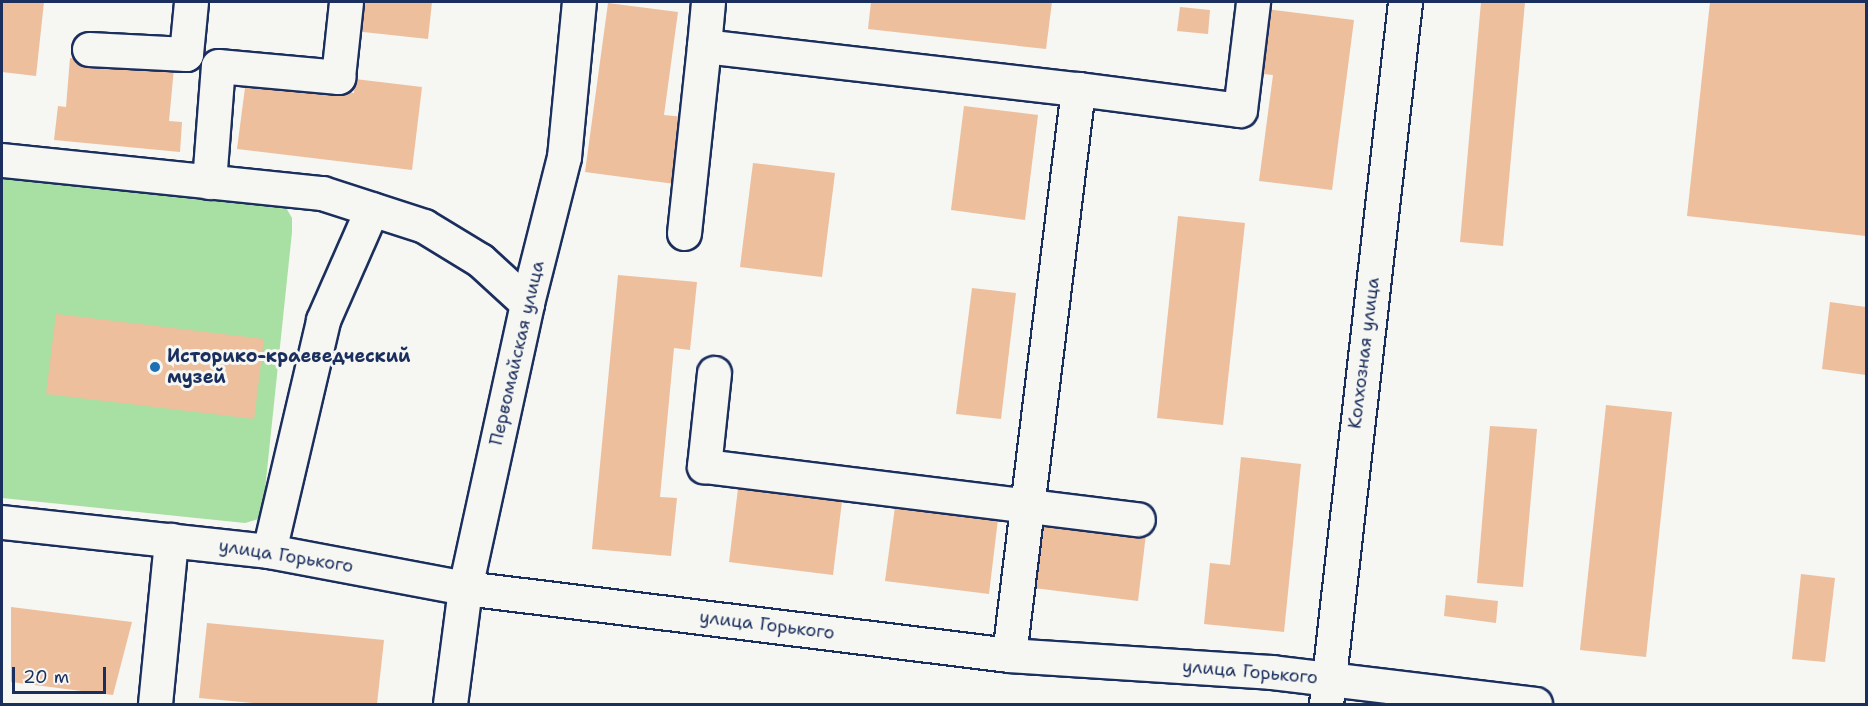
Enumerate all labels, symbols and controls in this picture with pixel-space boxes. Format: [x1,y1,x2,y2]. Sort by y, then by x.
street label: Первомайская улица [485,259,549,447]
street label: Колхозная улица [1344,276,1384,430]
place label: Историко-краеведческий музей [167,346,411,388]
marker: Историко-краеведческий музей [148,360,162,374]
street label: улица Горького [217,535,355,577]
street label: улица Горького [698,606,836,644]
scale bar [15,655,110,693]
street label: улица Горького [1181,655,1319,689]
text: 20 m [23,665,69,689]

